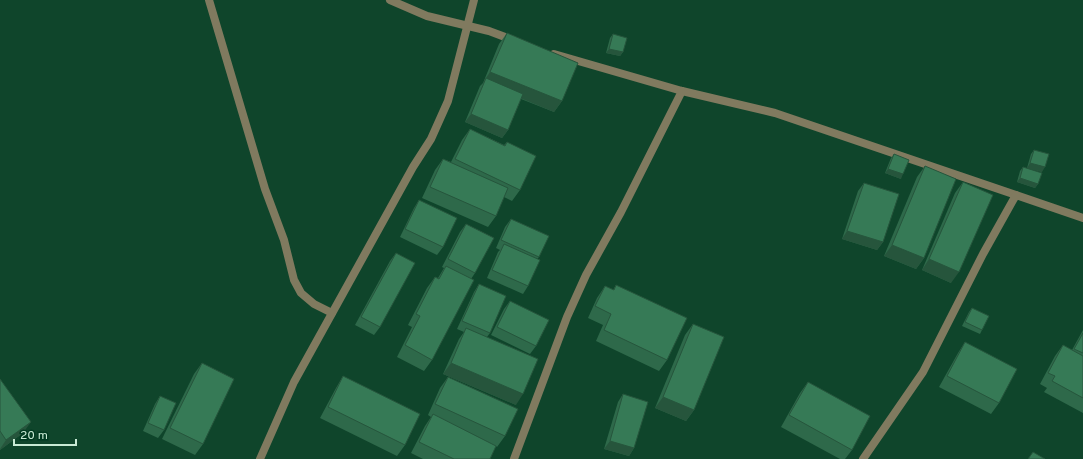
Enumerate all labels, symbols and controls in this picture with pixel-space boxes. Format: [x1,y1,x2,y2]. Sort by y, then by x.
scale bar [14,421,76,447]
text: 20 m [20,428,48,444]

